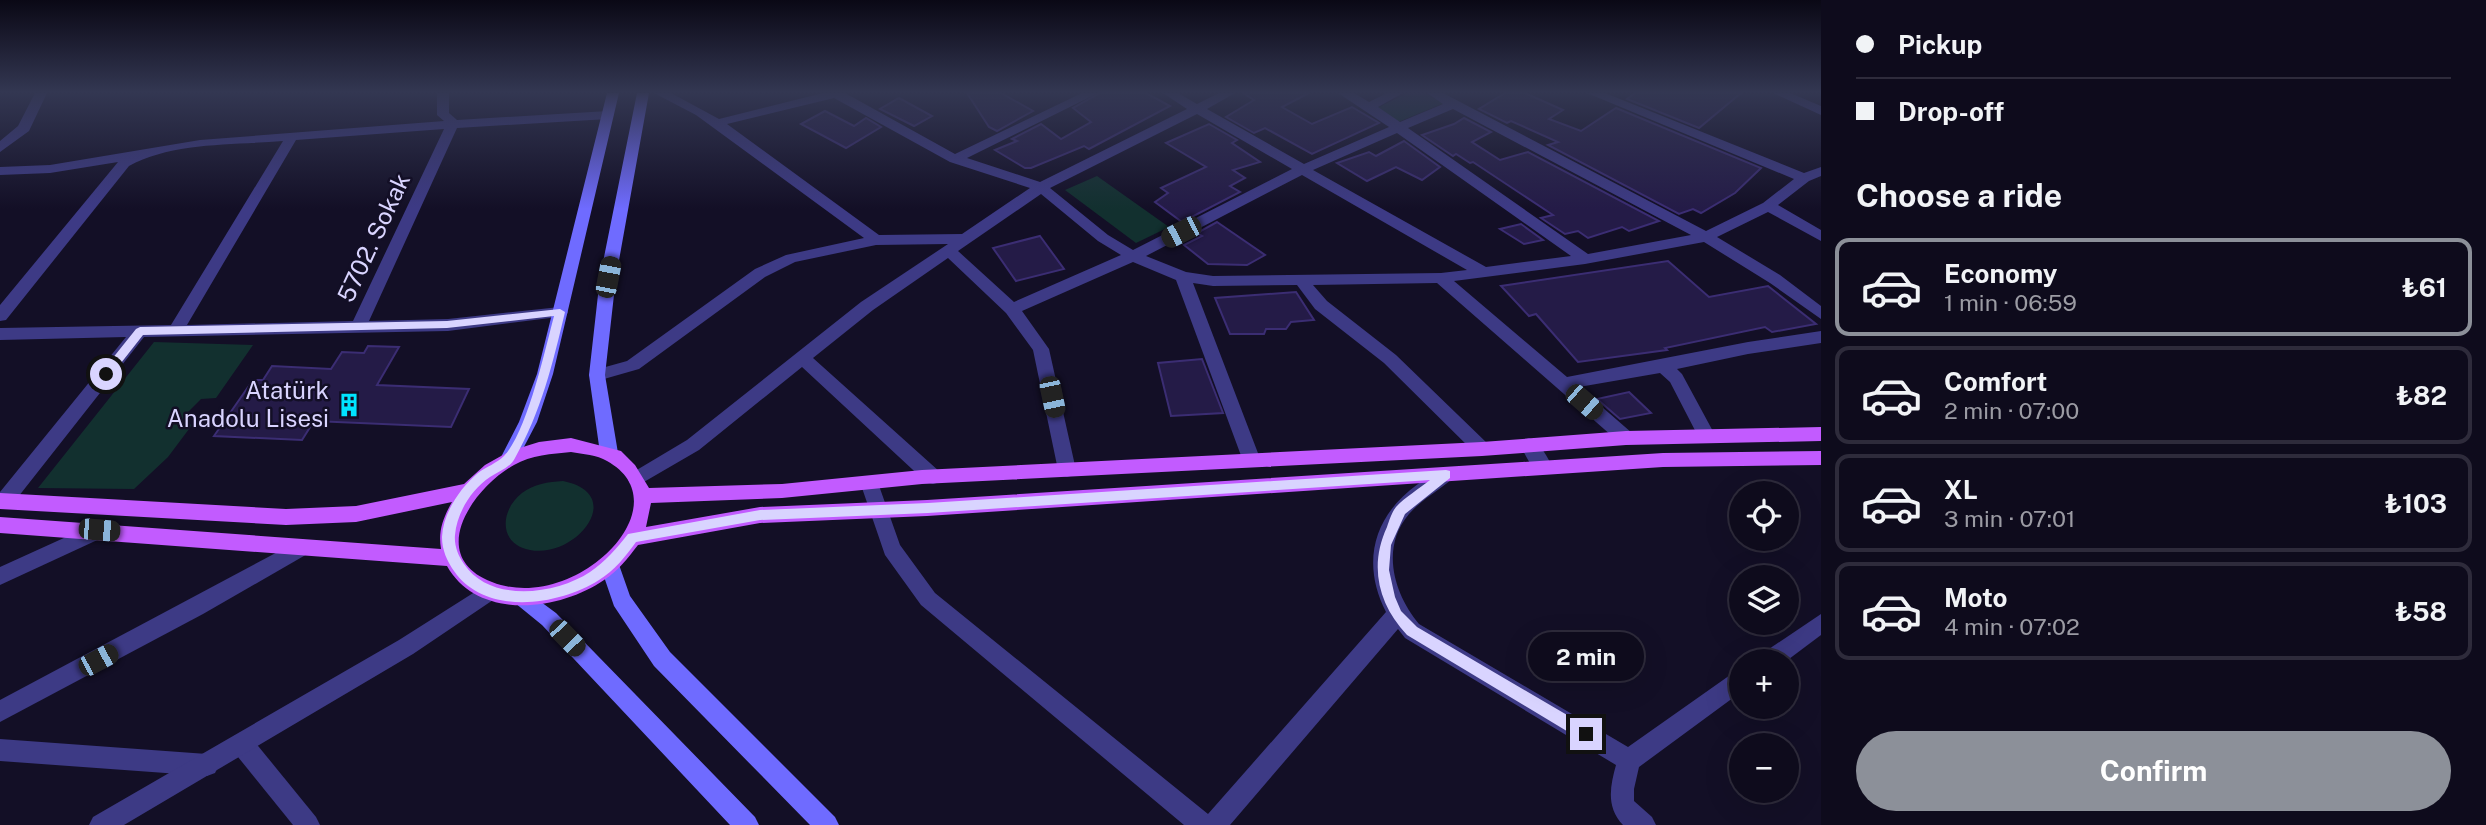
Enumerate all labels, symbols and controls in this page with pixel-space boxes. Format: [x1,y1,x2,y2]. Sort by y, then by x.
text: Pickup [1898,29,1982,60]
text: Drop-off [1898,96,2004,127]
street label: 5702. Sokak [331,169,415,306]
text: Choose a ride [1856,177,2062,214]
car [1158,213,1205,251]
car [594,254,623,300]
icon: car [1860,256,1923,319]
text: Economy [1944,258,2057,289]
text: ₺61 [2402,272,2447,303]
text: 1 min · 06:59 [1944,289,2077,316]
route start [90,358,122,390]
icon: car [1860,364,1923,427]
text: Comfort [1944,366,2047,397]
car [1038,374,1067,420]
place label: Atatürk Anadolu Lisesi [167,376,329,432]
car [1562,380,1607,424]
text: ₺82 [2396,380,2447,411]
building icon: Atatürk Anadolu Lisesi [335,391,363,419]
text: 2 min · 07:00 [1944,397,2079,424]
icon: car [1860,472,1923,535]
text: XL [1944,474,1978,505]
map controls [1729,481,1799,803]
button: locate [1729,481,1799,551]
text: ₺103 [2385,488,2447,519]
text: 3 min · 07:01 [1944,505,2075,532]
car [78,518,121,542]
button: layers [1729,565,1799,635]
icon: car [1860,580,1923,643]
text: Moto [1944,582,2007,613]
text: ₺58 [2395,596,2447,627]
text: 4 min · 07:02 [1944,613,2080,640]
car [545,616,590,660]
callout: 2 min [1528,632,1644,682]
car [75,641,122,679]
text: 2 min [1556,643,1616,670]
button: + [1729,649,1799,719]
route end [1570,718,1602,750]
button: Confirm [1856,731,2451,811]
button: − [1729,733,1799,803]

